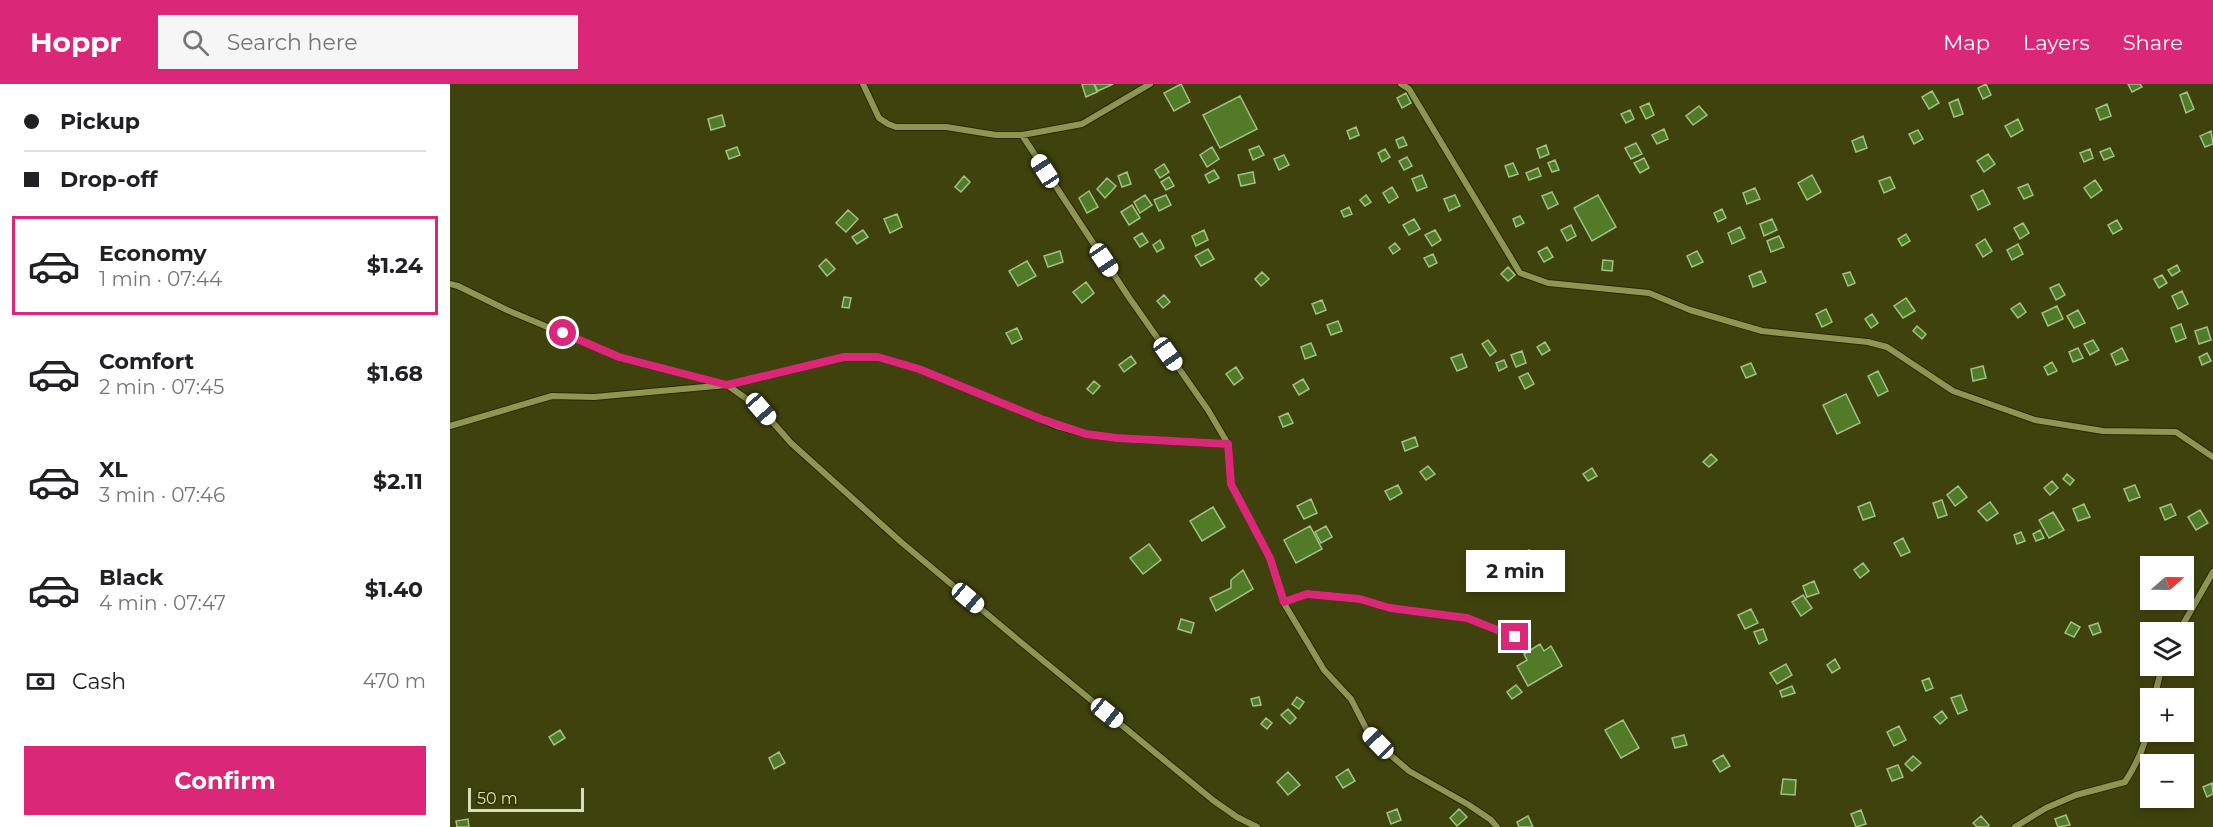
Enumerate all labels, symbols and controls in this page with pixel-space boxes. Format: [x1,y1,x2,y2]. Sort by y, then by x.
search box [158,15,578,69]
text: Hoppr [30,25,122,59]
icon: search [179,26,212,59]
text: Search here [227,29,358,56]
text: Map [1943,30,1990,55]
text: Layers [2023,30,2090,55]
text: Share [2123,30,2183,55]
text: Pickup [60,108,140,135]
car [1028,151,1062,191]
text: Drop-off [60,166,158,193]
icon: car [27,239,81,293]
text: Economy [99,240,207,267]
car [1086,240,1122,280]
text: $1.24 [367,252,423,279]
text: 1 min · 07:44 [99,267,222,291]
route start [549,319,576,346]
car [1150,334,1186,374]
icon: car [27,347,81,401]
text: Comfort [99,348,194,375]
text: $1.68 [367,360,423,387]
text: 2 min · 07:45 [99,375,224,399]
car [742,390,780,428]
icon: car [27,455,81,509]
text: XL [99,456,128,483]
text: $2.11 [373,468,423,495]
text: 3 min · 07:46 [99,483,225,507]
callout: 2 min [1466,550,1564,592]
north arrow [2140,556,2194,610]
map controls [2140,556,2194,808]
text: 2 min [1486,559,1545,583]
icon: car [27,563,81,617]
text: Black [99,564,163,591]
text: $1.40 [365,576,423,603]
car [948,580,988,616]
text: 4 min · 07:47 [99,591,226,615]
button: layers [2140,622,2194,676]
route end [1501,623,1528,650]
icon: cash [24,665,57,698]
text: Cash [72,668,126,695]
text: 470 m [363,669,426,693]
button: + [2140,688,2194,742]
car [1087,695,1127,731]
car [1359,724,1397,762]
button: Confirm [24,746,426,815]
button: − [2140,754,2194,808]
scale bar [468,785,584,812]
text: 50 m [477,789,518,808]

